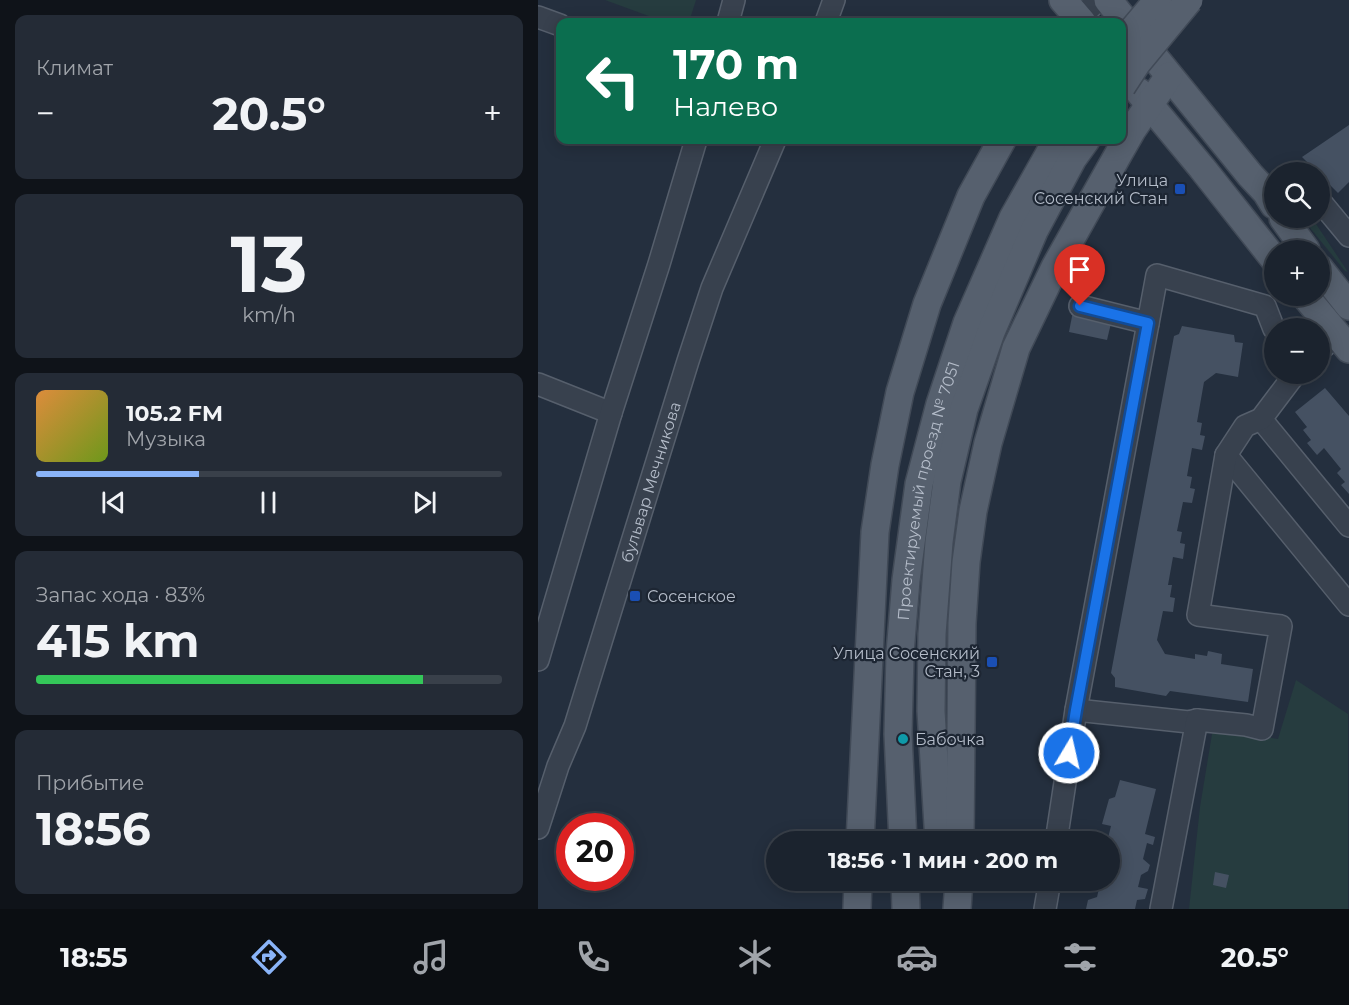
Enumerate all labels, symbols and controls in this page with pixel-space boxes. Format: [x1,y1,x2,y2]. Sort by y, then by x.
text: 170 m [673,38,799,90]
icon: left [574,42,652,120]
text: Климат [36,56,113,80]
text: 20.5° [212,86,326,141]
text: Налево [673,90,778,123]
text: − [36,93,55,133]
text: + [483,93,502,133]
map controls [1264,162,1330,384]
button: search [1264,162,1330,228]
place label: Улица Сосенский Стан [1034,171,1168,208]
marker: Улица Сосенский Стан [1173,182,1187,196]
text: 13 [231,216,307,312]
button: + [1264,240,1330,306]
pin [1054,244,1105,306]
icon: arrive [1063,253,1096,286]
text: km/h [242,303,296,327]
button: − [1264,318,1330,384]
street label: Проектируемый проезд № 7051 [893,359,963,621]
street label: бульвар Мечникова [617,399,684,565]
text: 105.2 FM [126,400,223,427]
text: Музыка [126,427,206,451]
icon: previous [97,486,130,519]
icon: pause [252,486,285,519]
icon: next [408,486,441,519]
text: Запас хода · 83% [36,583,205,607]
place label: Сосенское [647,587,736,606]
marker: Сосенское [628,589,642,603]
text: 415 km [36,613,200,668]
place label: Улица Сосенский Стан, 3 [833,644,980,681]
marker: Улица Сосенский Стан, 3 [985,655,999,669]
position arrow [1037,721,1101,785]
place label: Бабочка [915,730,985,749]
marker: Бабочка [896,732,910,746]
text: Прибытие [36,771,144,795]
text: 18:56 [36,801,151,856]
speed limit sign: 20 [556,813,634,891]
text: 18:56 · 1 мин · 200 m [828,847,1058,874]
icon: directions [248,936,290,978]
icon: music [410,936,452,978]
icon: phone [572,936,614,978]
icon: climate [734,936,776,978]
icon: car [896,936,938,978]
icon: filters [1059,936,1101,978]
text: 18:55 [60,941,128,974]
text: 20.5° [1221,941,1289,974]

